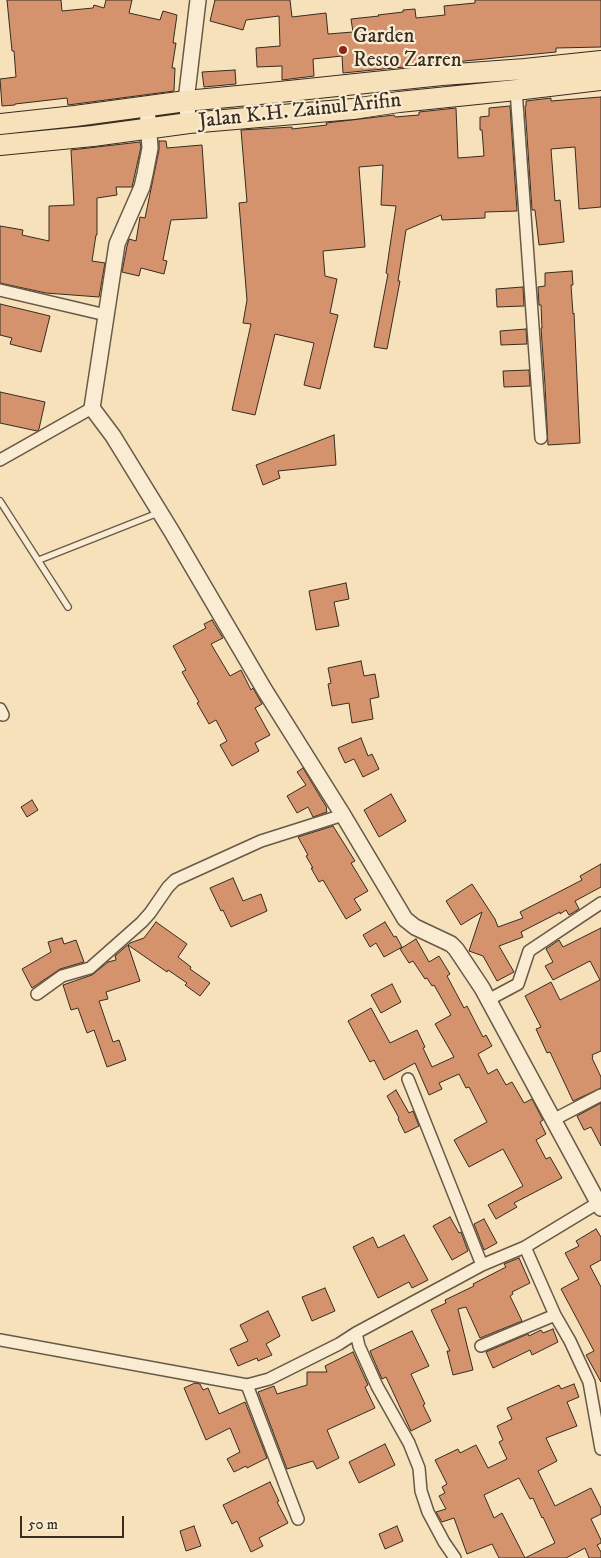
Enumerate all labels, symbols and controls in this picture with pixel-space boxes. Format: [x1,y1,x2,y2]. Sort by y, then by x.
place label: Garden Resto Zarren [353,25,462,75]
marker: Garden Resto Zarren [337,44,349,56]
street label: Jalan K.H. Zainul Arifin [197,89,403,135]
scale bar [22,1506,126,1538]
text: 50 m [28,1515,58,1534]

